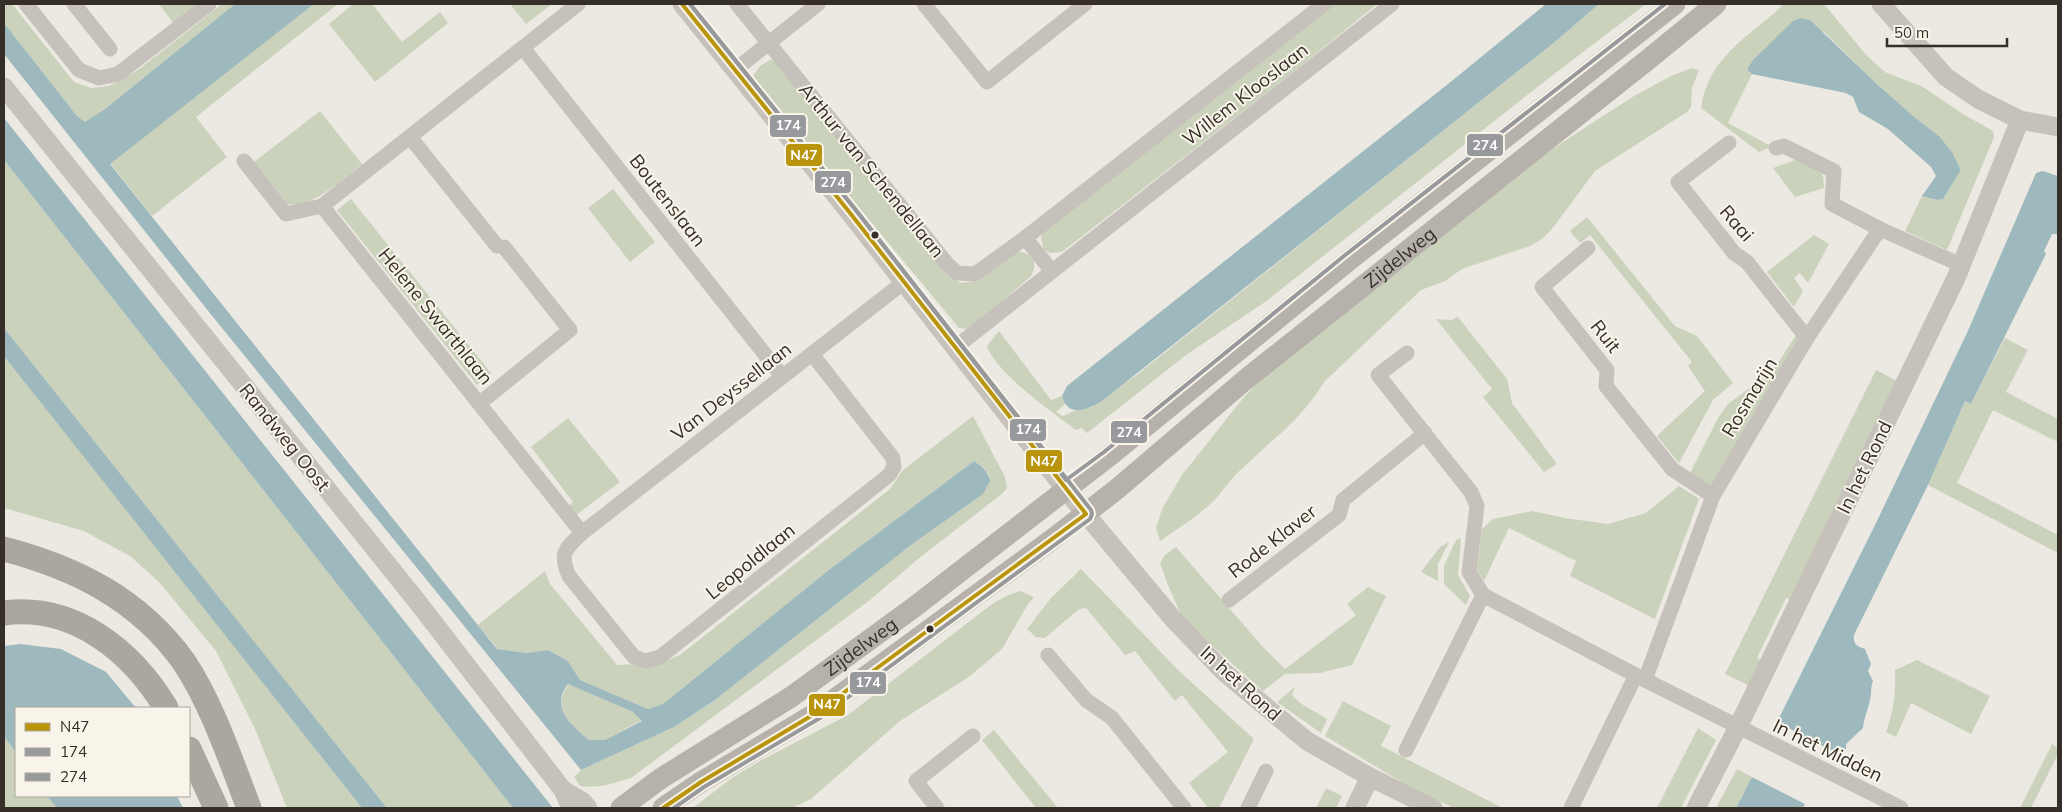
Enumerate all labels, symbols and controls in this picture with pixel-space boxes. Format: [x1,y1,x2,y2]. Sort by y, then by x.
scale bar [1887,15,2007,47]
text: 50 m [1894,23,1929,42]
street label: Willem Klooslaan [1177,37,1313,151]
street label: Arthur van Schendellaan [794,78,950,262]
line badge: 174 [769,114,807,138]
text: 174 [775,116,801,134]
line badge: 274 [1466,133,1504,157]
text: 274 [1472,136,1498,154]
line badge: N47 [785,143,823,167]
text: N47 [790,146,818,164]
street label: Boutenslaan [624,149,712,251]
line badge: 274 [814,170,852,194]
text: 274 [820,173,846,191]
street label: Raai [1715,200,1759,246]
street label: Zijdelweg [1359,221,1440,293]
unlabelled marker [870,230,880,240]
street label: Helene Swarthlaan [373,243,499,389]
street label: Ruit [1586,315,1627,358]
street label: Van Deyssellaan [666,337,796,445]
street label: Rosmarijn [1716,353,1782,441]
street label: Randweg Oost [234,378,336,496]
street label: In het Rond [1831,417,1897,517]
line badge: 174 [1009,418,1047,442]
text: 174 [1015,420,1041,438]
line badge: 274 [1110,420,1148,444]
text: 274 [1116,423,1142,441]
line badge: N47 [1025,449,1063,473]
text: N47 [1030,452,1058,470]
street label: Rode Klaver [1223,499,1321,583]
street label: Leopoldlaan [700,518,800,604]
street label: Zijdelweg [819,612,902,681]
unlabelled marker [925,624,935,634]
street label: In het Rond [1196,640,1286,726]
line badge: 174 [849,671,887,695]
text: 174 [855,673,881,691]
line badge: N47 [808,693,846,717]
text: N47 [813,695,841,713]
legend [15,707,190,797]
street label: In het Midden [1769,713,1887,787]
text: N47 [60,717,89,736]
text: 174 [60,742,87,761]
text: 274 [60,767,87,786]

